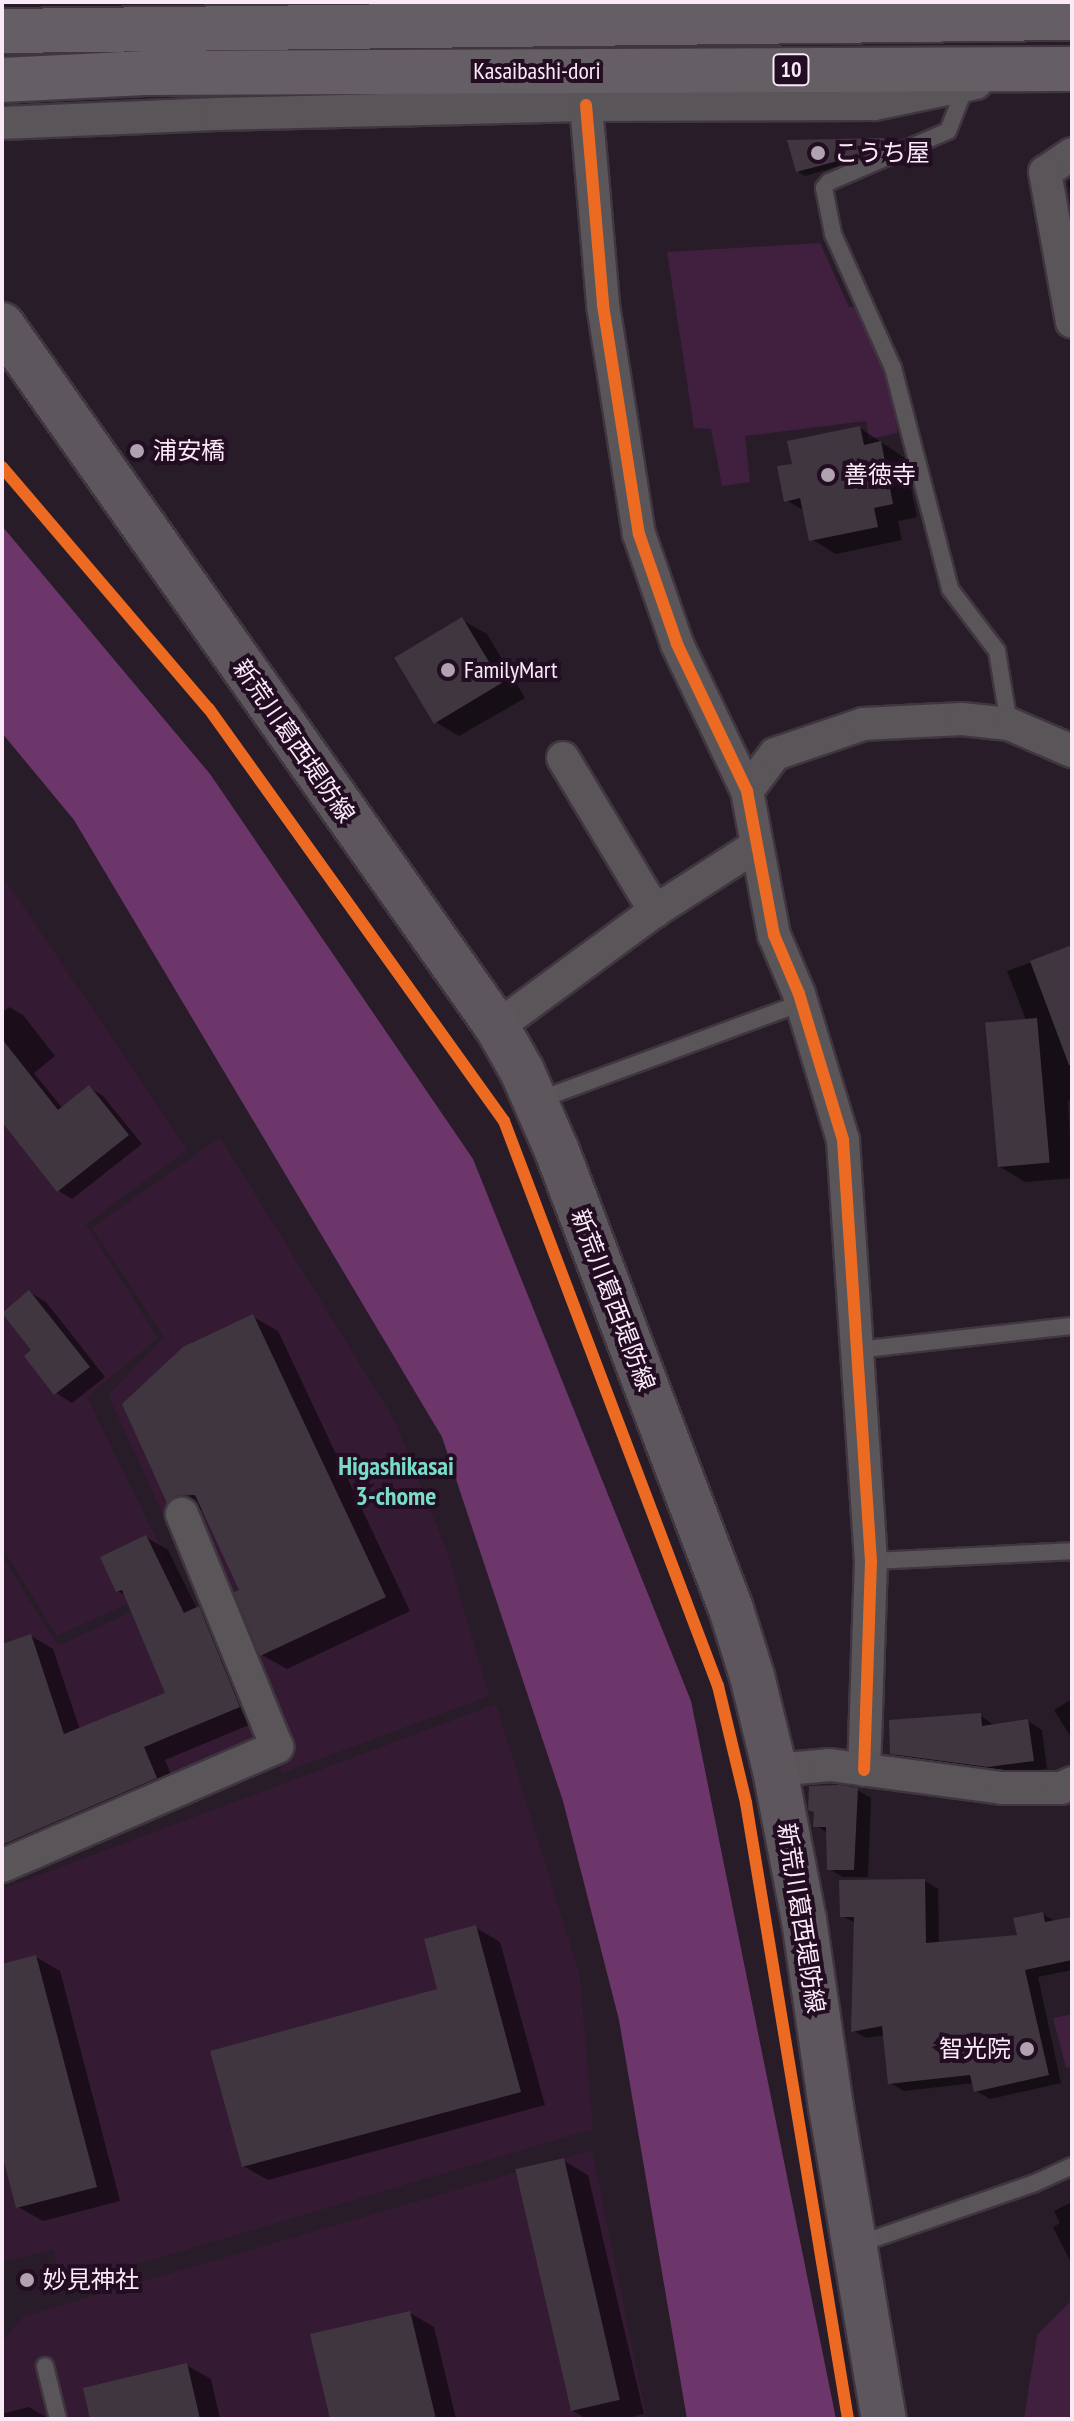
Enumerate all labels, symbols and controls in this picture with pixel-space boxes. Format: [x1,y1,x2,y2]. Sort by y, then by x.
road number: 10 [771,52,811,88]
street label: Kasaibashi-dori [473,57,601,85]
place label: こうち屋 [834,139,930,167]
marker: こうち屋 [809,144,827,162]
place label: 浦安橋 [153,437,225,465]
marker: 浦安橋 [128,442,146,460]
place label: 善徳寺 [844,461,916,489]
marker: 善徳寺 [819,466,837,484]
street label: 新荒川葛西堤防線 [227,654,361,828]
place label: FamilyMart [464,656,558,684]
marker: FamilyMart [439,661,457,679]
street label: 新荒川葛西堤防線 [565,1205,661,1395]
district label: Higashikasai 3-chome [338,1450,454,1512]
street label: 新荒川葛西堤防線 [772,1821,830,2015]
place label: 智光院 [939,2035,1011,2063]
marker: 智光院 [1018,2040,1036,2058]
place label: 妙見神社 [43,2266,139,2294]
marker: 妙見神社 [18,2271,36,2289]

